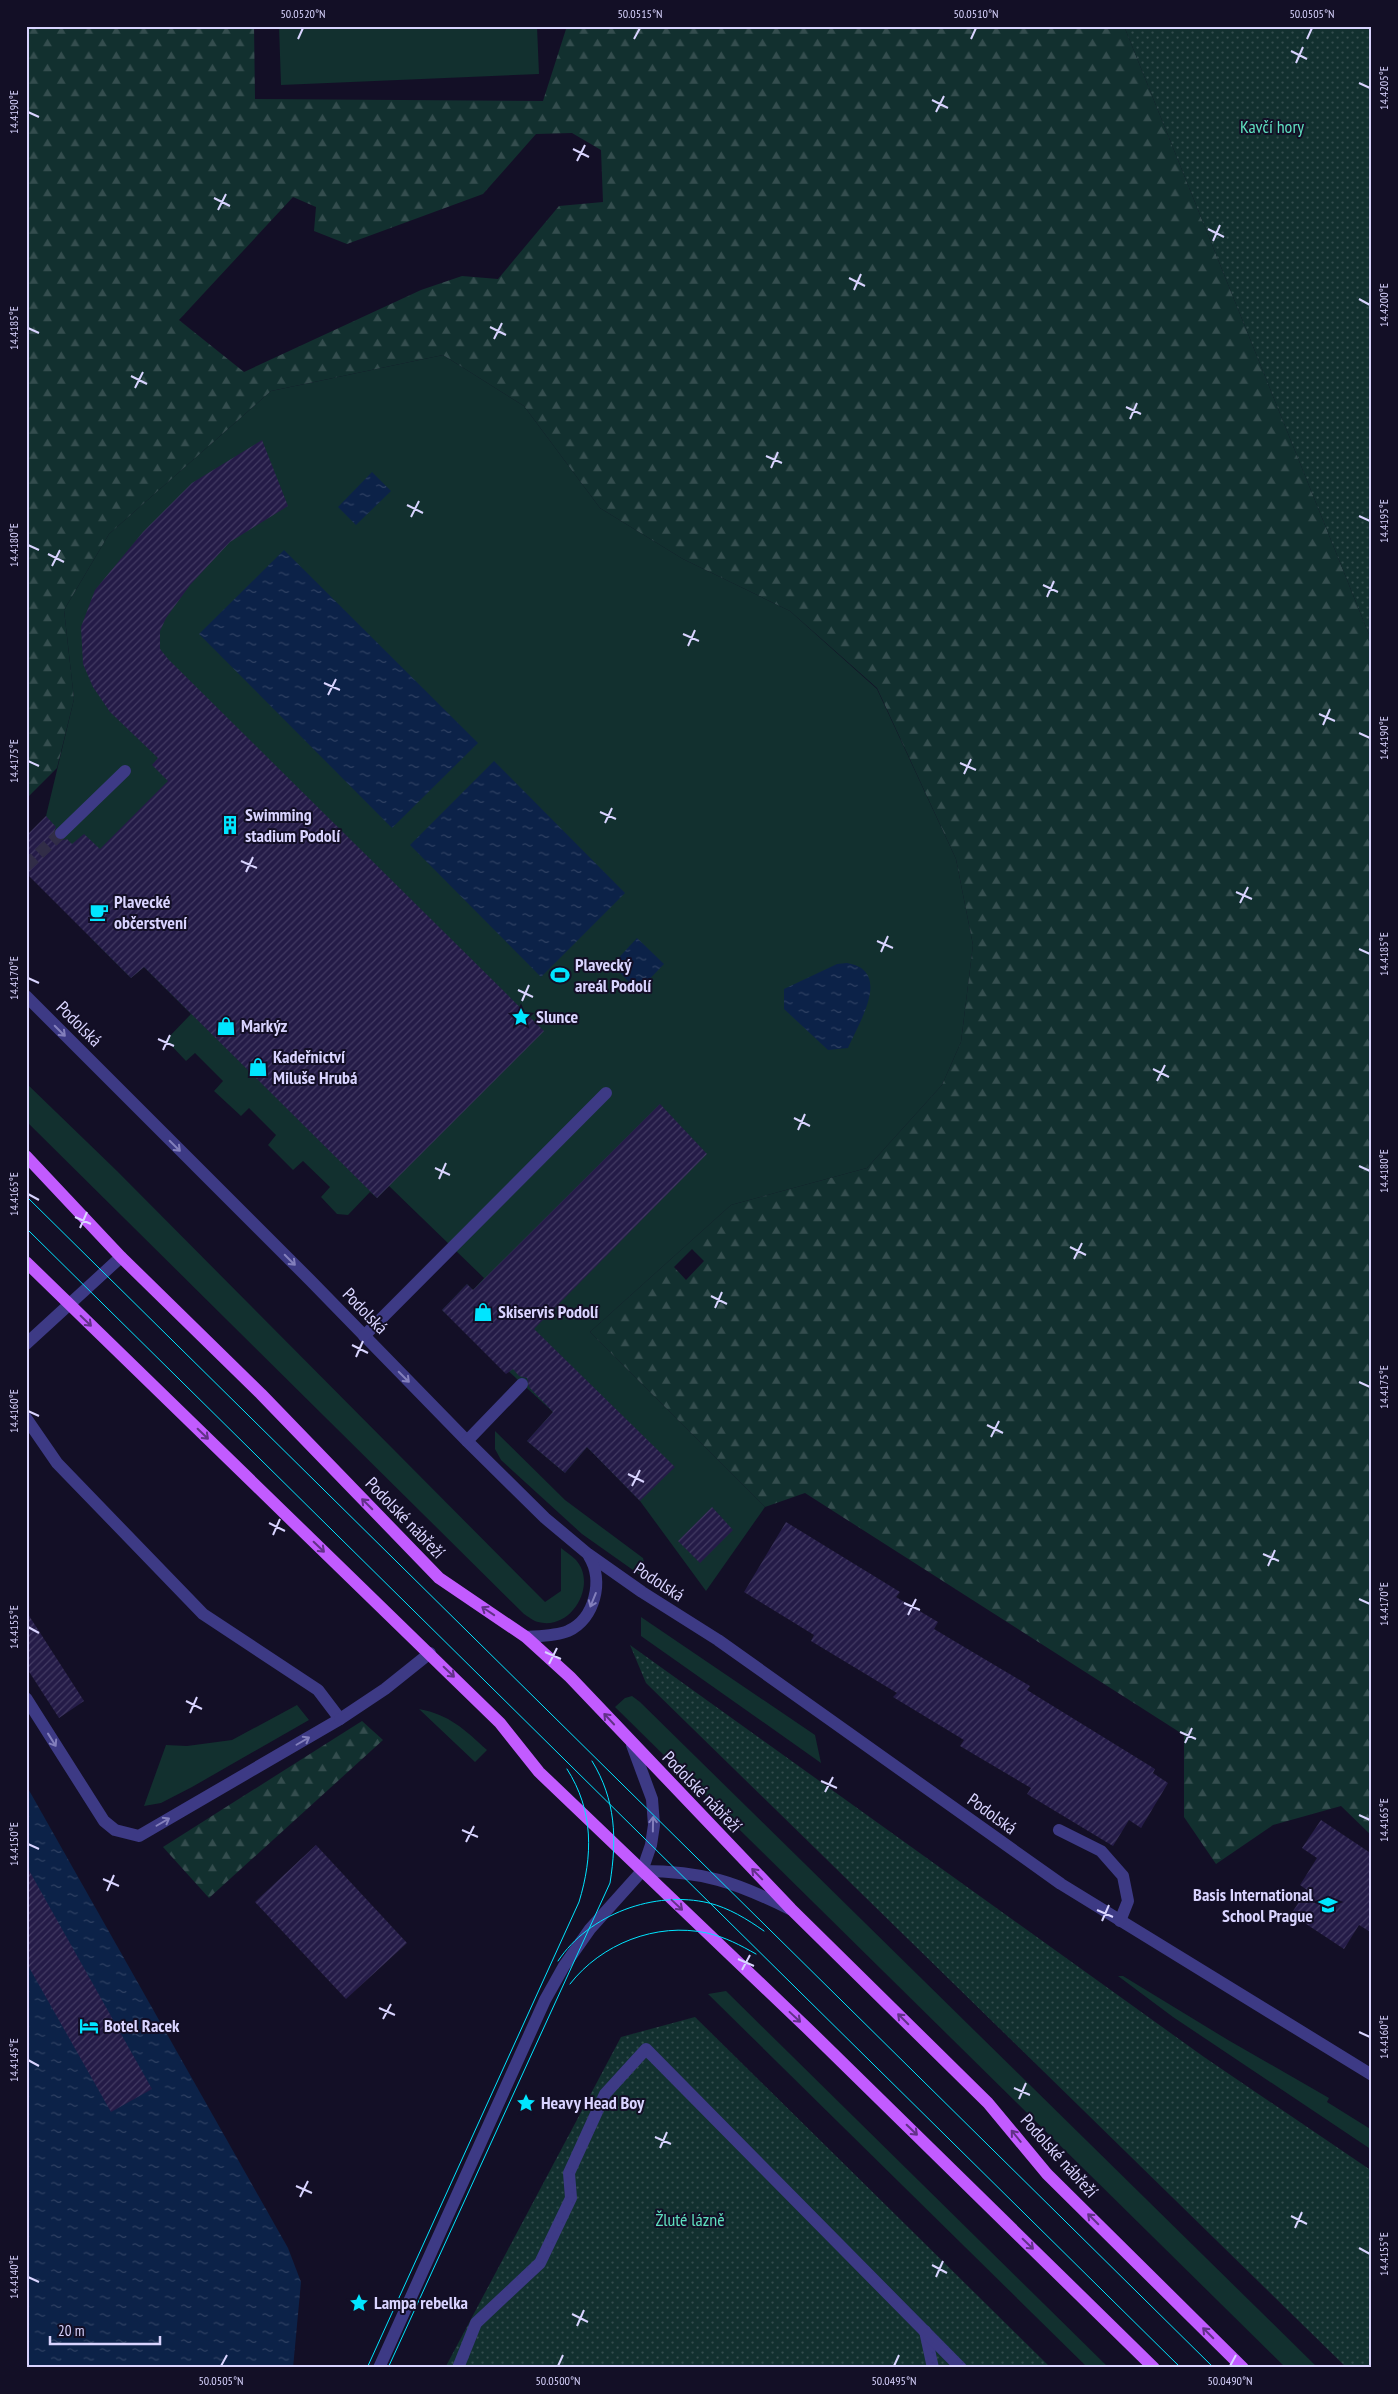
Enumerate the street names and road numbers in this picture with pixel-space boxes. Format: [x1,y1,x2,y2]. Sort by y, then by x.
street label: Podolská [52,996,107,1051]
street label: Podolská [338,1283,393,1339]
street label: Podolské nábřeží [361,1472,450,1563]
street label: Podolská [630,1557,689,1606]
street label: Podolské nábřeží [658,1746,747,1837]
street label: Podolská [963,1788,1021,1839]
street label: Podolské nábřeží [1016,2109,1103,2202]

